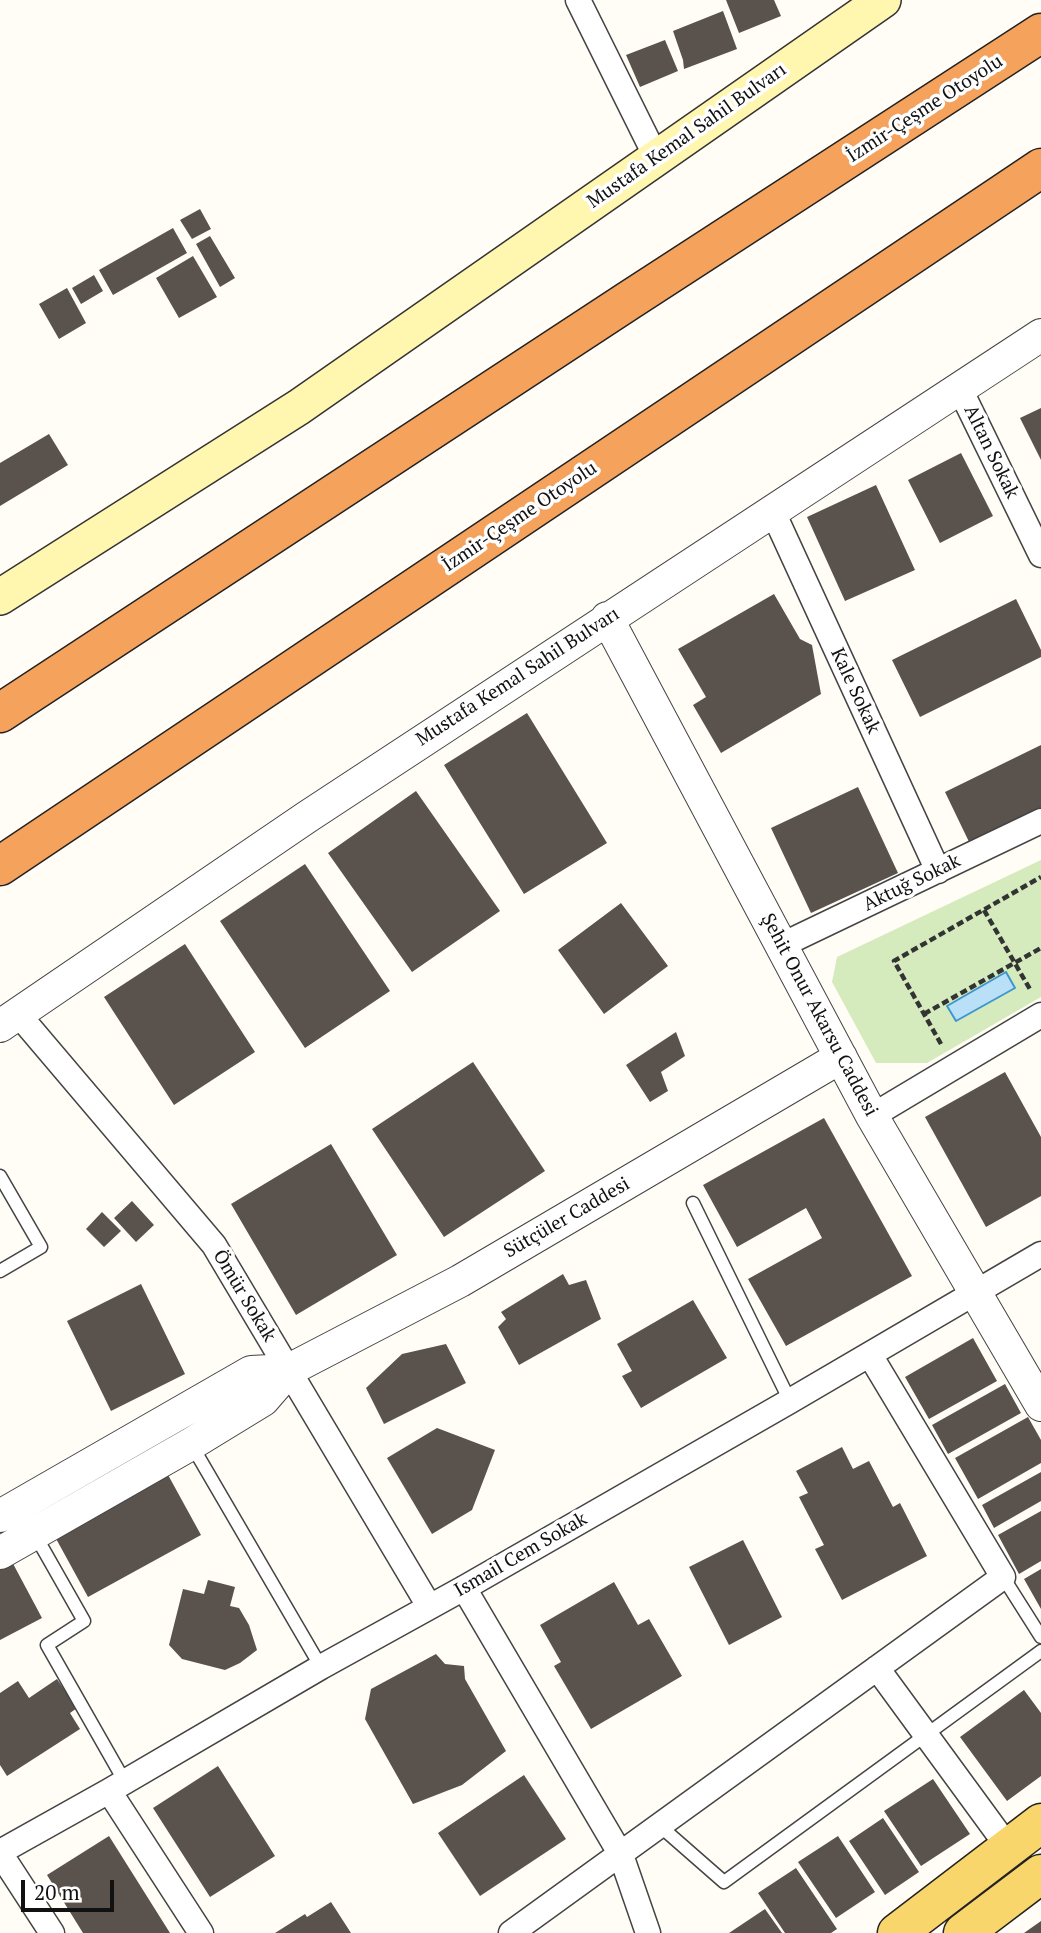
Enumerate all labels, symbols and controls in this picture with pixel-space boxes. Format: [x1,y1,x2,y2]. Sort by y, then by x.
street label: İzmir-Çeşme Otoyolu [843,50,1007,168]
street label: Mustafa Kemal Sahil Bulvarı [583,58,791,214]
street label: Altan Sokak [959,402,1023,502]
street label: İzmir-Çeşme Otoyolu [439,457,601,577]
street label: Mustafa Kemal Sahil Bulvarı [412,603,624,751]
street label: Kale Sokak [825,645,885,737]
street label: Aktuğ Sokak [860,850,964,916]
street label: Şehit Onur Akarsu Caddesi [756,910,882,1120]
street label: Sütçüler Caddesi [500,1173,634,1263]
street label: Ömür Sokak [208,1246,280,1346]
street label: Ismail Cem Sokak [451,1508,591,1602]
scale bar [24,1867,117,1911]
text: 20 m [34,1878,80,1906]

